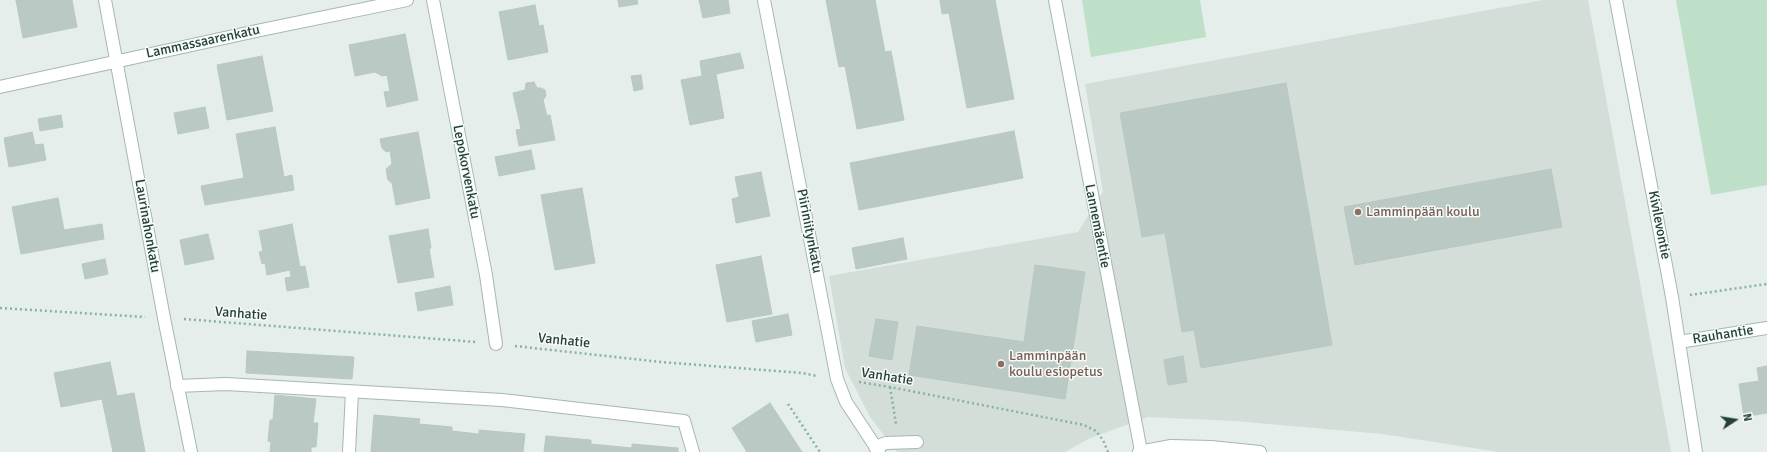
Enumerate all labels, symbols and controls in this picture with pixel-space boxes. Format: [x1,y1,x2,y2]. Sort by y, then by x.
street label: Lammassaarenkatu [144,22,262,62]
street label: Lepokorvenkatu [449,123,483,221]
street label: Laurinahonkatu [130,178,164,274]
street label: Lannemäentie [1081,183,1113,269]
street label: Piiriniitynkatu [793,187,825,275]
street label: Kivilevontie [1644,189,1674,261]
place label: Lamminpään koulu [1366,204,1480,220]
marker: Lamminpään koulu [1353,207,1363,217]
street label: Vanhatie [214,304,268,324]
street label: Rauhantie [1691,322,1755,348]
street label: Vanhatie [537,330,591,352]
place label: Lamminpään koulu esiopetus [1009,348,1103,380]
marker: Lamminpään koulu esiopetus [996,359,1006,369]
street label: Vanhatie [860,365,914,389]
north arrow [1715,400,1755,440]
text: N [1740,412,1754,422]

